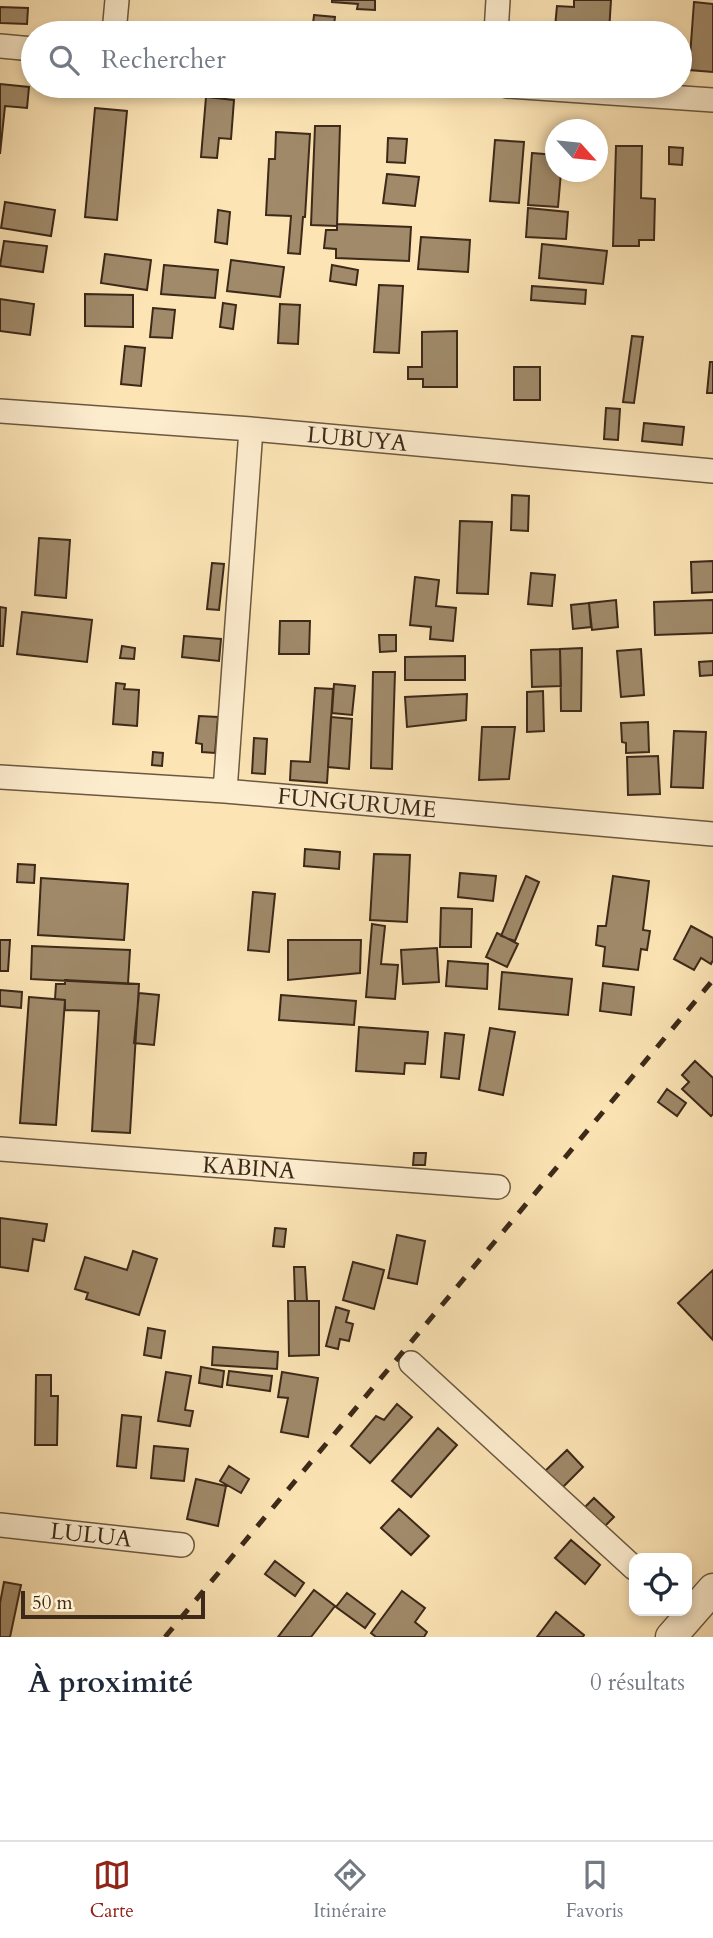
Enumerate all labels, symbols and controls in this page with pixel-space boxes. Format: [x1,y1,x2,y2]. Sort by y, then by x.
search box [21,21,692,98]
icon: search [45,41,83,79]
text: Rechercher [101,42,226,77]
north arrow [545,119,608,182]
street label: LUBUYA [306,419,409,459]
street label: FUNGURUME [276,781,438,825]
street label: KABINA [202,1149,297,1187]
street label: LULUA [49,1515,134,1555]
map controls [629,1553,692,1616]
button: locate [629,1553,692,1616]
scale bar [21,1588,205,1620]
text: 50 m [32,1590,73,1616]
text: À proximité [28,1662,193,1703]
text: 0 résultats [590,1667,685,1698]
tab: Carte [90,1856,134,1924]
tab: Itinéraire [313,1856,387,1924]
tab: Favoris [566,1856,623,1924]

